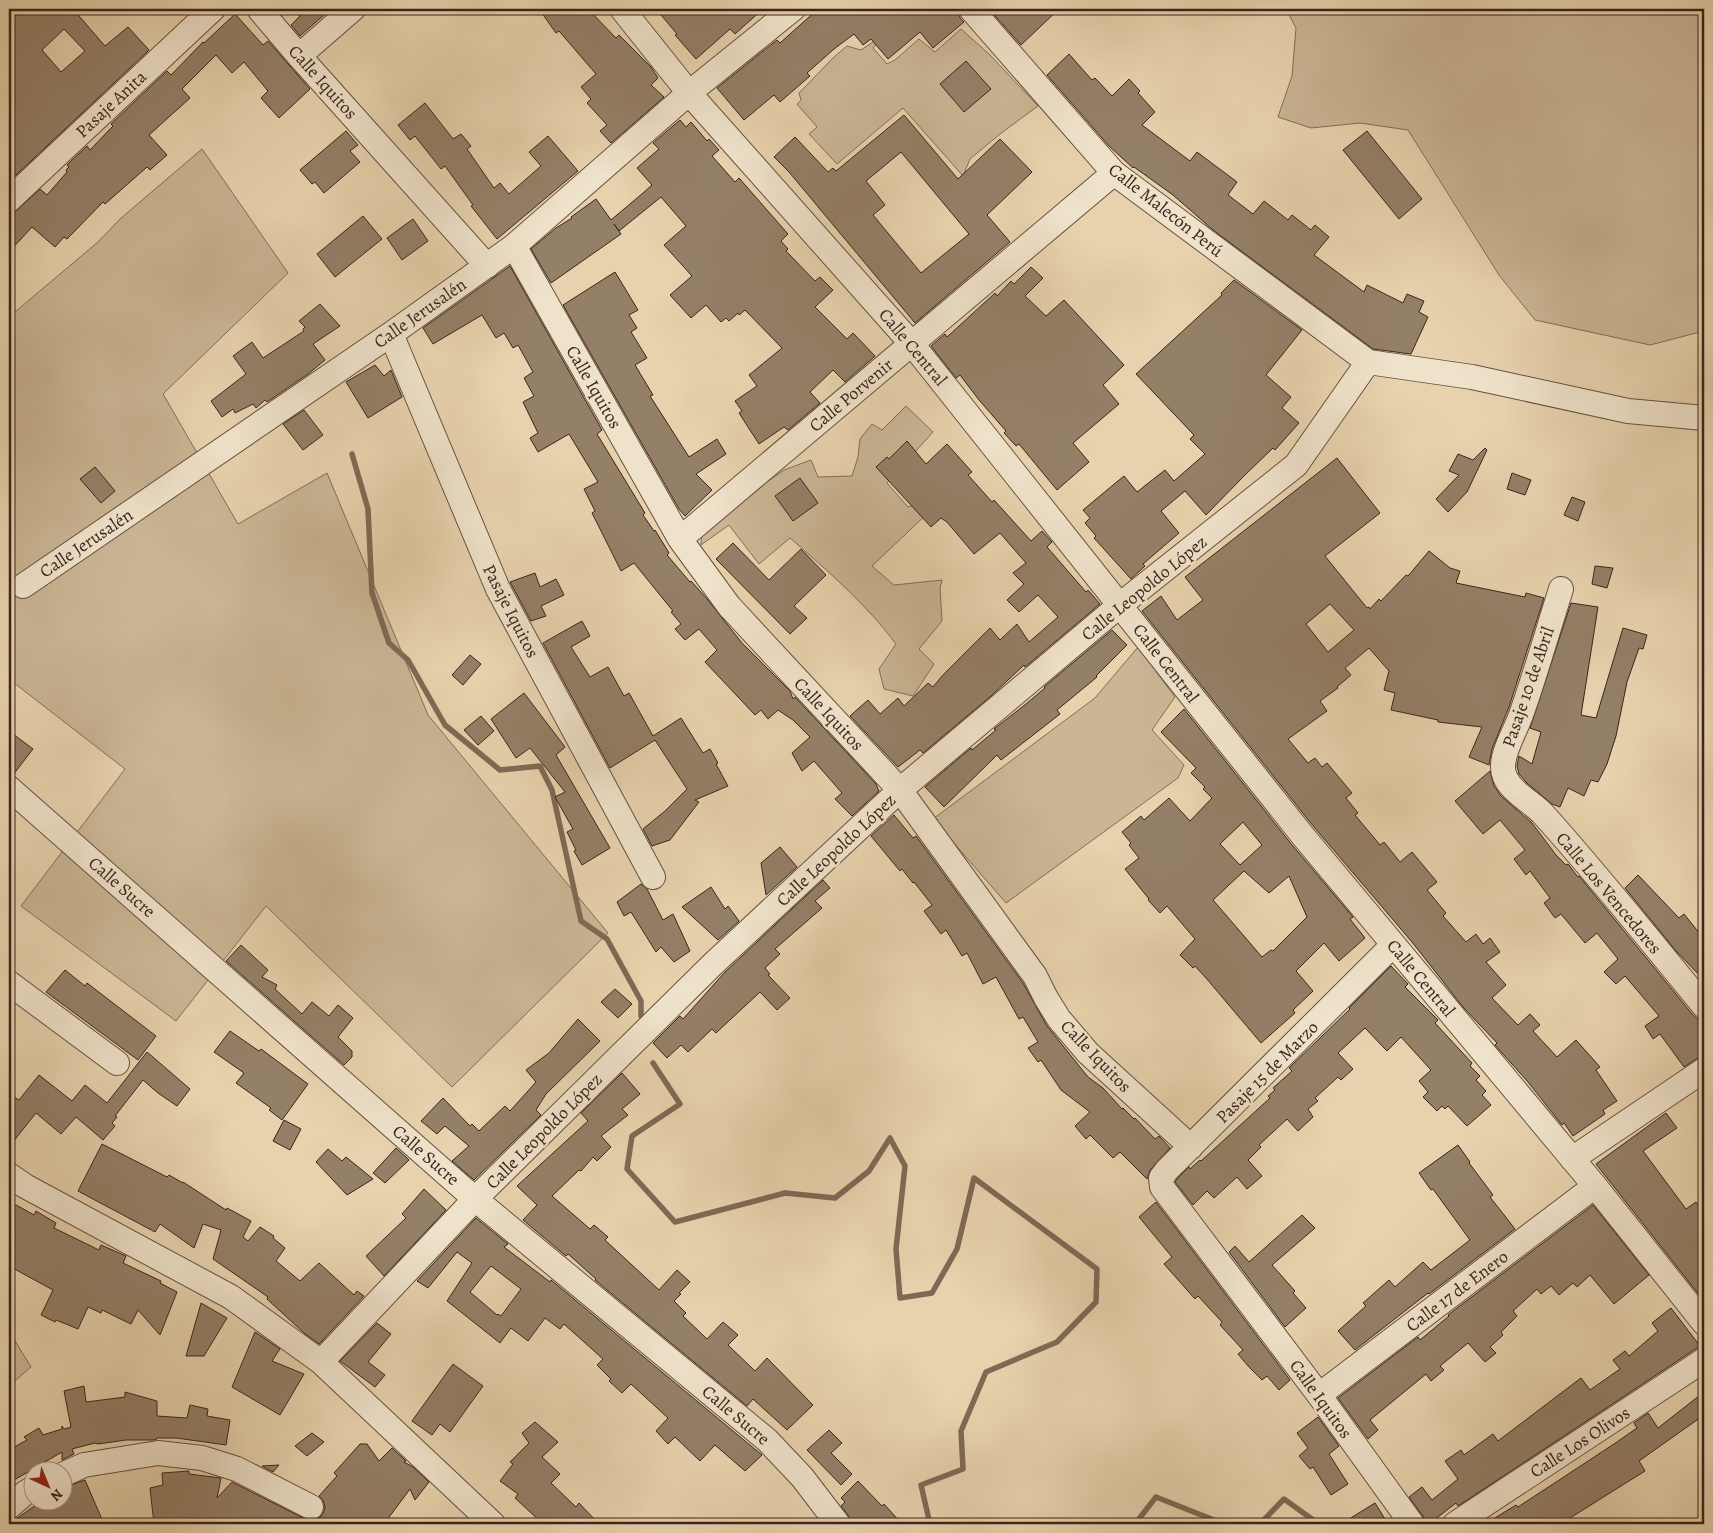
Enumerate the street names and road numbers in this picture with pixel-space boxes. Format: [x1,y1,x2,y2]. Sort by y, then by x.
street label: Calle Iquitos [283,40,363,124]
street label: Pasaje Anita [70,64,152,143]
street label: Calle Malecón Perú [1104,158,1229,263]
street label: Calle Jerusalén [369,272,471,354]
street label: Calle Central [873,303,953,391]
street label: Calle Iquitos [560,341,628,433]
street label: Calle Porvenir [804,353,898,437]
street label: Calle Jerusalén [35,503,138,583]
street label: Calle Leopoldo López [1076,530,1212,646]
street label: Pasaje Iquitos [477,560,545,662]
street label: Calle Central [1128,618,1205,708]
street label: Pasaje 10 de Abril [1496,623,1560,750]
street label: Calle Iquitos [789,672,869,756]
street label: Calle Leopoldo López [771,788,901,912]
street label: Calle Los Vencedores [1551,827,1667,959]
street label: Calle Sucre [83,851,161,923]
street label: Calle Central [1381,934,1461,1022]
street label: Calle Iquitos [1055,1014,1137,1098]
street label: Pasaje 15 de Marzo [1210,1015,1324,1129]
street label: Calle Leopoldo López [481,1068,607,1194]
street label: Calle Sucre [387,1119,465,1191]
street label: Calle 17 de Enero [1401,1245,1513,1337]
street label: Calle Iquitos [1284,1355,1358,1443]
street label: Calle Sucre [697,1380,775,1450]
street label: Calle Los Olivos [1525,1401,1635,1483]

